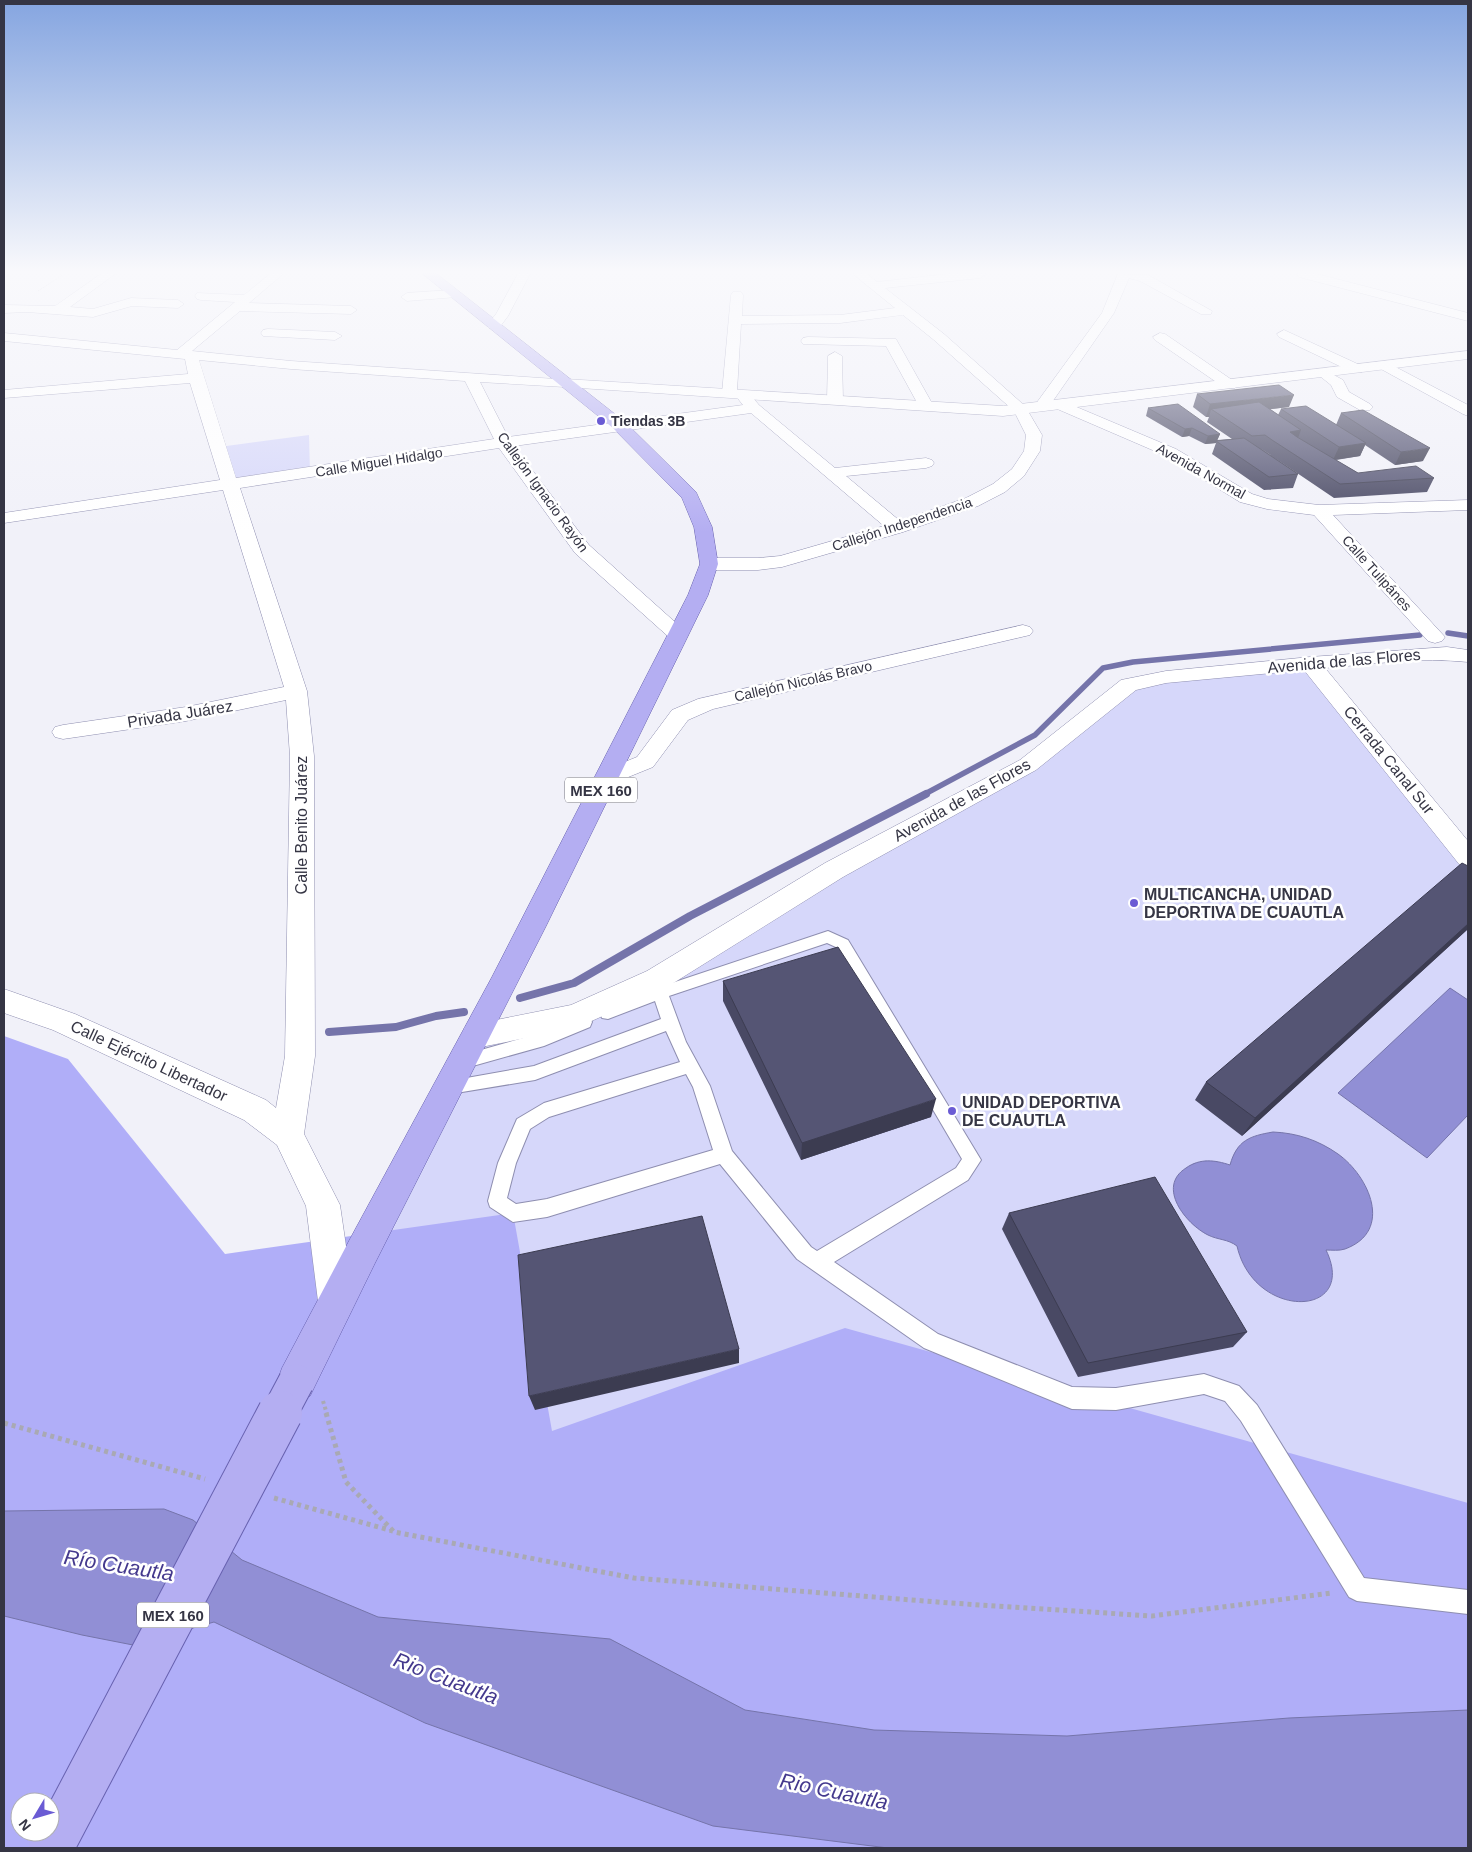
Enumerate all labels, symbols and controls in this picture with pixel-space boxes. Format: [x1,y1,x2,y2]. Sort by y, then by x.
place label: Tiendas 3B [611,413,685,429]
marker: Tiendas 3B [595,415,607,427]
street label: Callejón Ignacio Rayón [494,429,592,555]
street label: Avenida Normal [1154,440,1248,502]
street label: Calle Miguel Hidalgo [314,444,444,480]
street label: Callejón Independencia [830,494,974,554]
street label: Calle Tulipánes [1339,532,1415,614]
street label: Avenida de las Flores [1267,646,1421,676]
street label: Callejón Nicolás Bravo [733,657,874,705]
street label: Privada Juárez [126,697,234,731]
street label: Cerrada Canal Sur [1340,703,1438,818]
street label: Avenida de las Flores [891,755,1033,845]
street label: Calle Benito Juárez [293,756,310,894]
road number: MEX 160 [565,778,637,802]
place label: MULTICANCHA, UNIDAD DEPORTIVA DE CUAUTLA [1144,886,1344,921]
marker: MULTICANCHA, UNIDAD DEPORTIVA DE CUAUTLA [1128,897,1140,909]
street label: Calle Ejército Libertador [68,1017,231,1105]
place label: UNIDAD DEPORTIVA DE CUAUTLA [962,1094,1121,1129]
marker: UNIDAD DEPORTIVA DE CUAUTLA [946,1105,958,1117]
water label: Río Cuautla [62,1545,176,1585]
road number: MEX 160 [137,1602,209,1628]
water label: Rio Cuautla [391,1648,501,1708]
water label: Rio Cuautla [778,1768,890,1814]
north arrow [10,1792,60,1842]
text: N [15,1816,34,1834]

